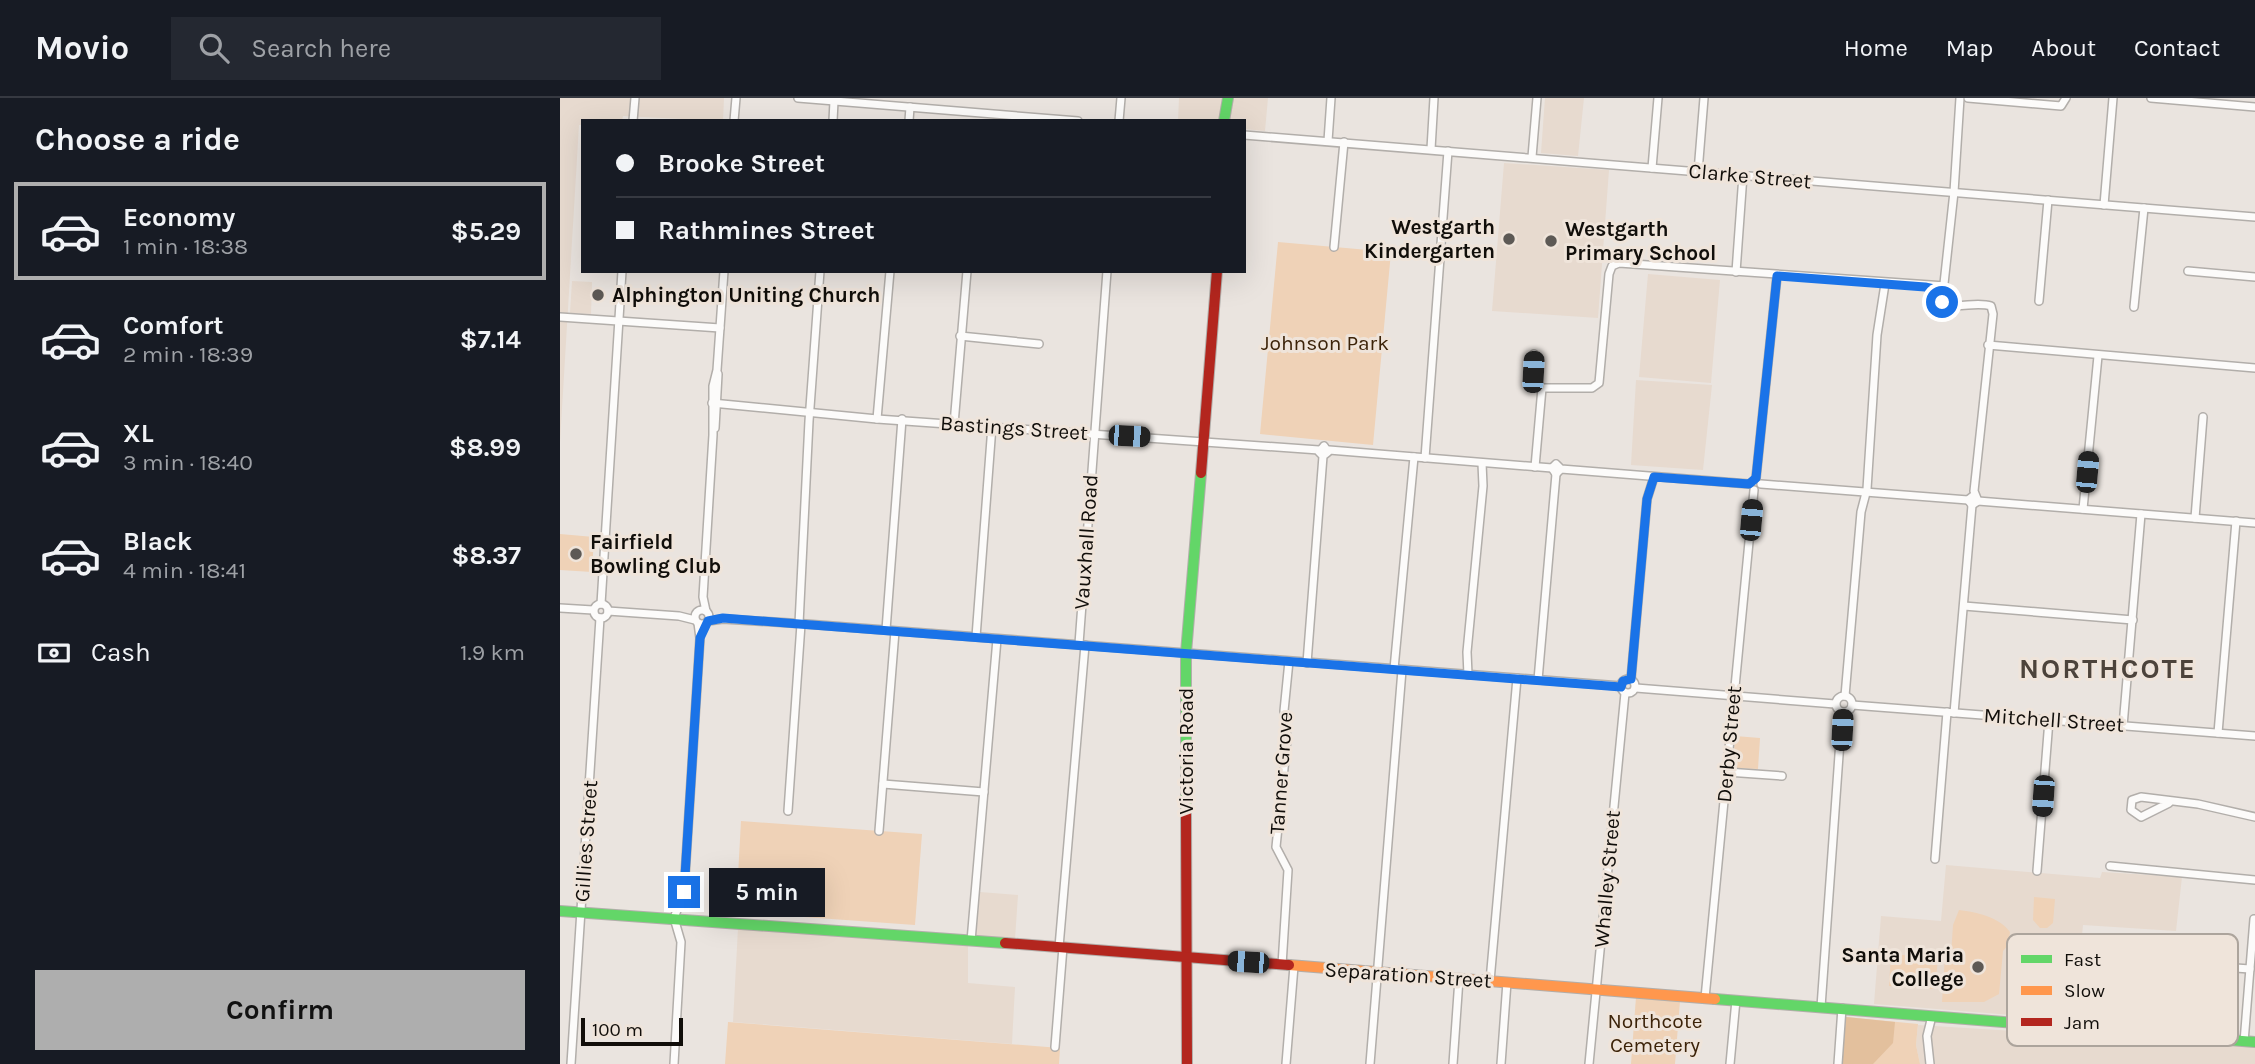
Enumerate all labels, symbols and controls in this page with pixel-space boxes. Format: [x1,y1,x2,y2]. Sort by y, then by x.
search box [171,17,661,80]
text: Movio [35,29,129,67]
icon: search [195,29,233,67]
text: Search here [251,33,391,64]
text: Home [1844,34,1908,62]
text: Map [1946,34,1993,62]
text: About [2031,34,2096,62]
text: Contact [2134,34,2220,62]
text: Choose a ride [35,121,240,158]
text: Brooke Street [658,148,825,179]
street label: Clarke Street [1688,159,1812,193]
icon: car [39,200,102,263]
text: Economy [123,202,235,233]
text: Rathmines Street [658,215,875,246]
place label: Westgarth Kindergarten [1364,215,1495,263]
text: $5.29 [451,216,521,247]
place label: Westgarth Primary School [1565,217,1716,265]
marker: Westgarth Kindergarten [1501,231,1517,247]
text: 1 min · 18:38 [123,233,248,260]
marker: Westgarth Primary School [1543,233,1559,249]
place label: Alphington Uniting Church [612,283,880,307]
route start [1926,286,1958,318]
marker: Alphington Uniting Church [590,287,606,303]
icon: car [39,308,102,371]
text: Comfort [123,310,224,341]
text: $7.14 [460,324,521,355]
park label: Johnson Park [1261,331,1389,355]
text: 2 min · 18:39 [123,341,253,368]
car [1522,350,1545,394]
street label: Bastings Street [939,411,1089,445]
icon: car [39,416,102,479]
text: XL [123,418,154,449]
car [1108,424,1151,448]
text: $8.99 [449,432,521,463]
text: 3 min · 18:40 [123,449,253,476]
car [2075,450,2100,494]
street label: Vauxhall Road [1069,474,1103,610]
car [1739,498,1764,542]
icon: car [39,524,102,587]
text: Black [123,526,192,557]
place label: Fairfield Bowling Club [590,530,721,578]
text: $8.37 [452,540,521,571]
marker: Fairfield Bowling Club [568,546,584,562]
text: 4 min · 18:41 [123,557,246,584]
icon: cash [35,634,73,672]
text: Cash [91,637,151,668]
text: 1.9 km [460,639,525,666]
district label: NORTHCOTE [2019,652,2197,685]
street label: Derby Street [1712,685,1746,803]
street label: Victoria Road [1174,687,1198,815]
street label: Mitchell Street [1983,703,2125,737]
car [1831,708,1854,752]
street label: Tanner Grove [1265,711,1297,835]
car [2032,774,2055,818]
street label: Gillies Street [570,779,602,903]
street label: Whalley Street [1589,809,1625,949]
callout: 5 min [708,868,824,916]
route end [668,876,700,908]
text: 5 min [736,879,798,906]
legend [2007,934,2238,1046]
place label: Santa Maria College [1841,943,1964,991]
text: Fast [2064,949,2101,971]
car [1227,950,1270,974]
street label: Separation Street [1324,957,1492,993]
marker: Santa Maria College [1970,959,1986,975]
button: Confirm [35,970,525,1050]
text: Slow [2064,980,2105,1002]
park label: Northcote Cemetery [1608,1009,1703,1057]
text: Jam [2064,1012,2100,1034]
scale bar [581,1015,682,1047]
text: 100 m [592,1019,643,1041]

